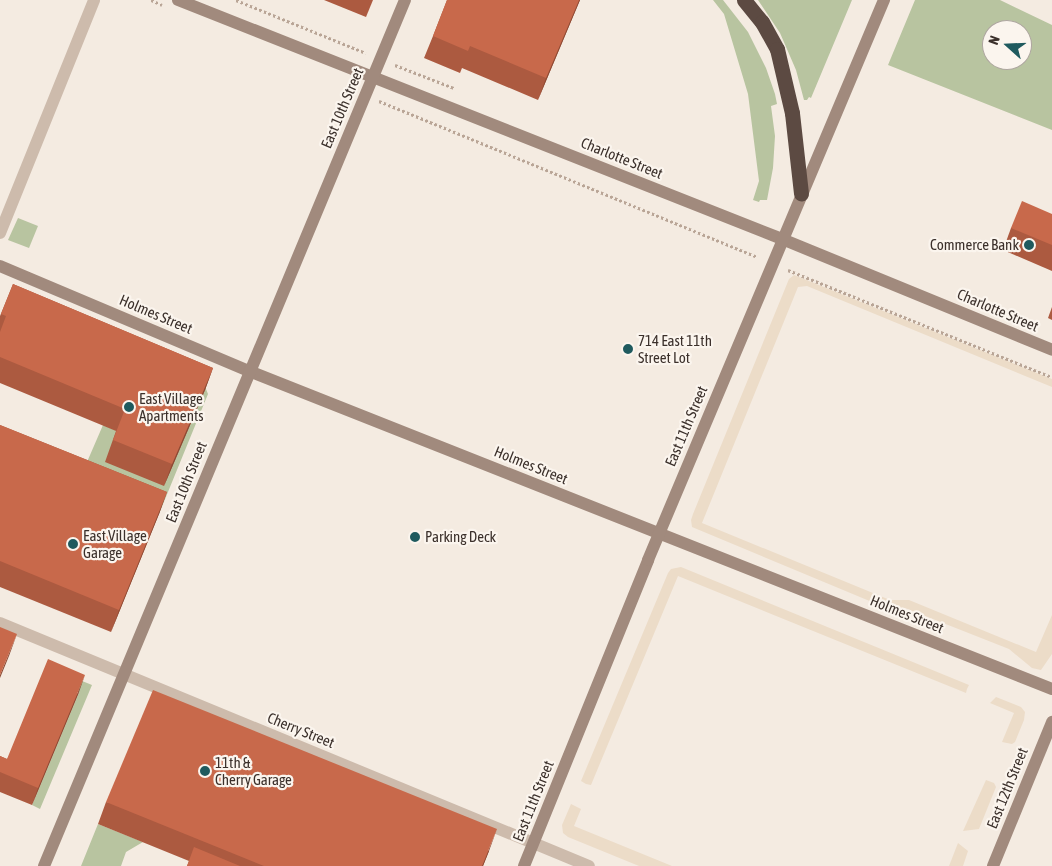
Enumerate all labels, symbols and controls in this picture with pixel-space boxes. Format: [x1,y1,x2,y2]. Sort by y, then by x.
north arrow [982,20,1032,70]
text: N [985,34,1003,47]
street label: East 10th Street [317,65,367,151]
street label: Charlotte Street [578,133,666,183]
place label: Commerce Bank [930,236,1019,254]
marker: Commerce Bank [1023,239,1035,251]
street label: Charlotte Street [955,285,1041,335]
street label: Holmes Street [117,291,195,337]
place label: 714 East 11th Street Lot [638,331,712,366]
marker: 714 East 11th Street Lot [622,343,634,355]
street label: East 11th Street [661,383,711,469]
place label: East Village Apartments [139,389,204,424]
marker: East Village Apartments [123,401,135,413]
street label: East 10th Street [162,439,210,525]
street label: Holmes Street [492,442,570,488]
place label: East Village Garage [83,526,147,561]
place label: Parking Deck [425,528,496,546]
marker: Parking Deck [409,531,421,543]
marker: East Village Garage [67,538,79,550]
street label: Holmes Street [868,591,946,637]
street label: Cherry Street [265,708,337,752]
street label: East 12th Street [983,745,1031,831]
place label: 11th & Cherry Garage [215,753,292,788]
street label: East 11th Street [509,758,557,844]
marker: 11th & Cherry Garage [199,765,211,777]

